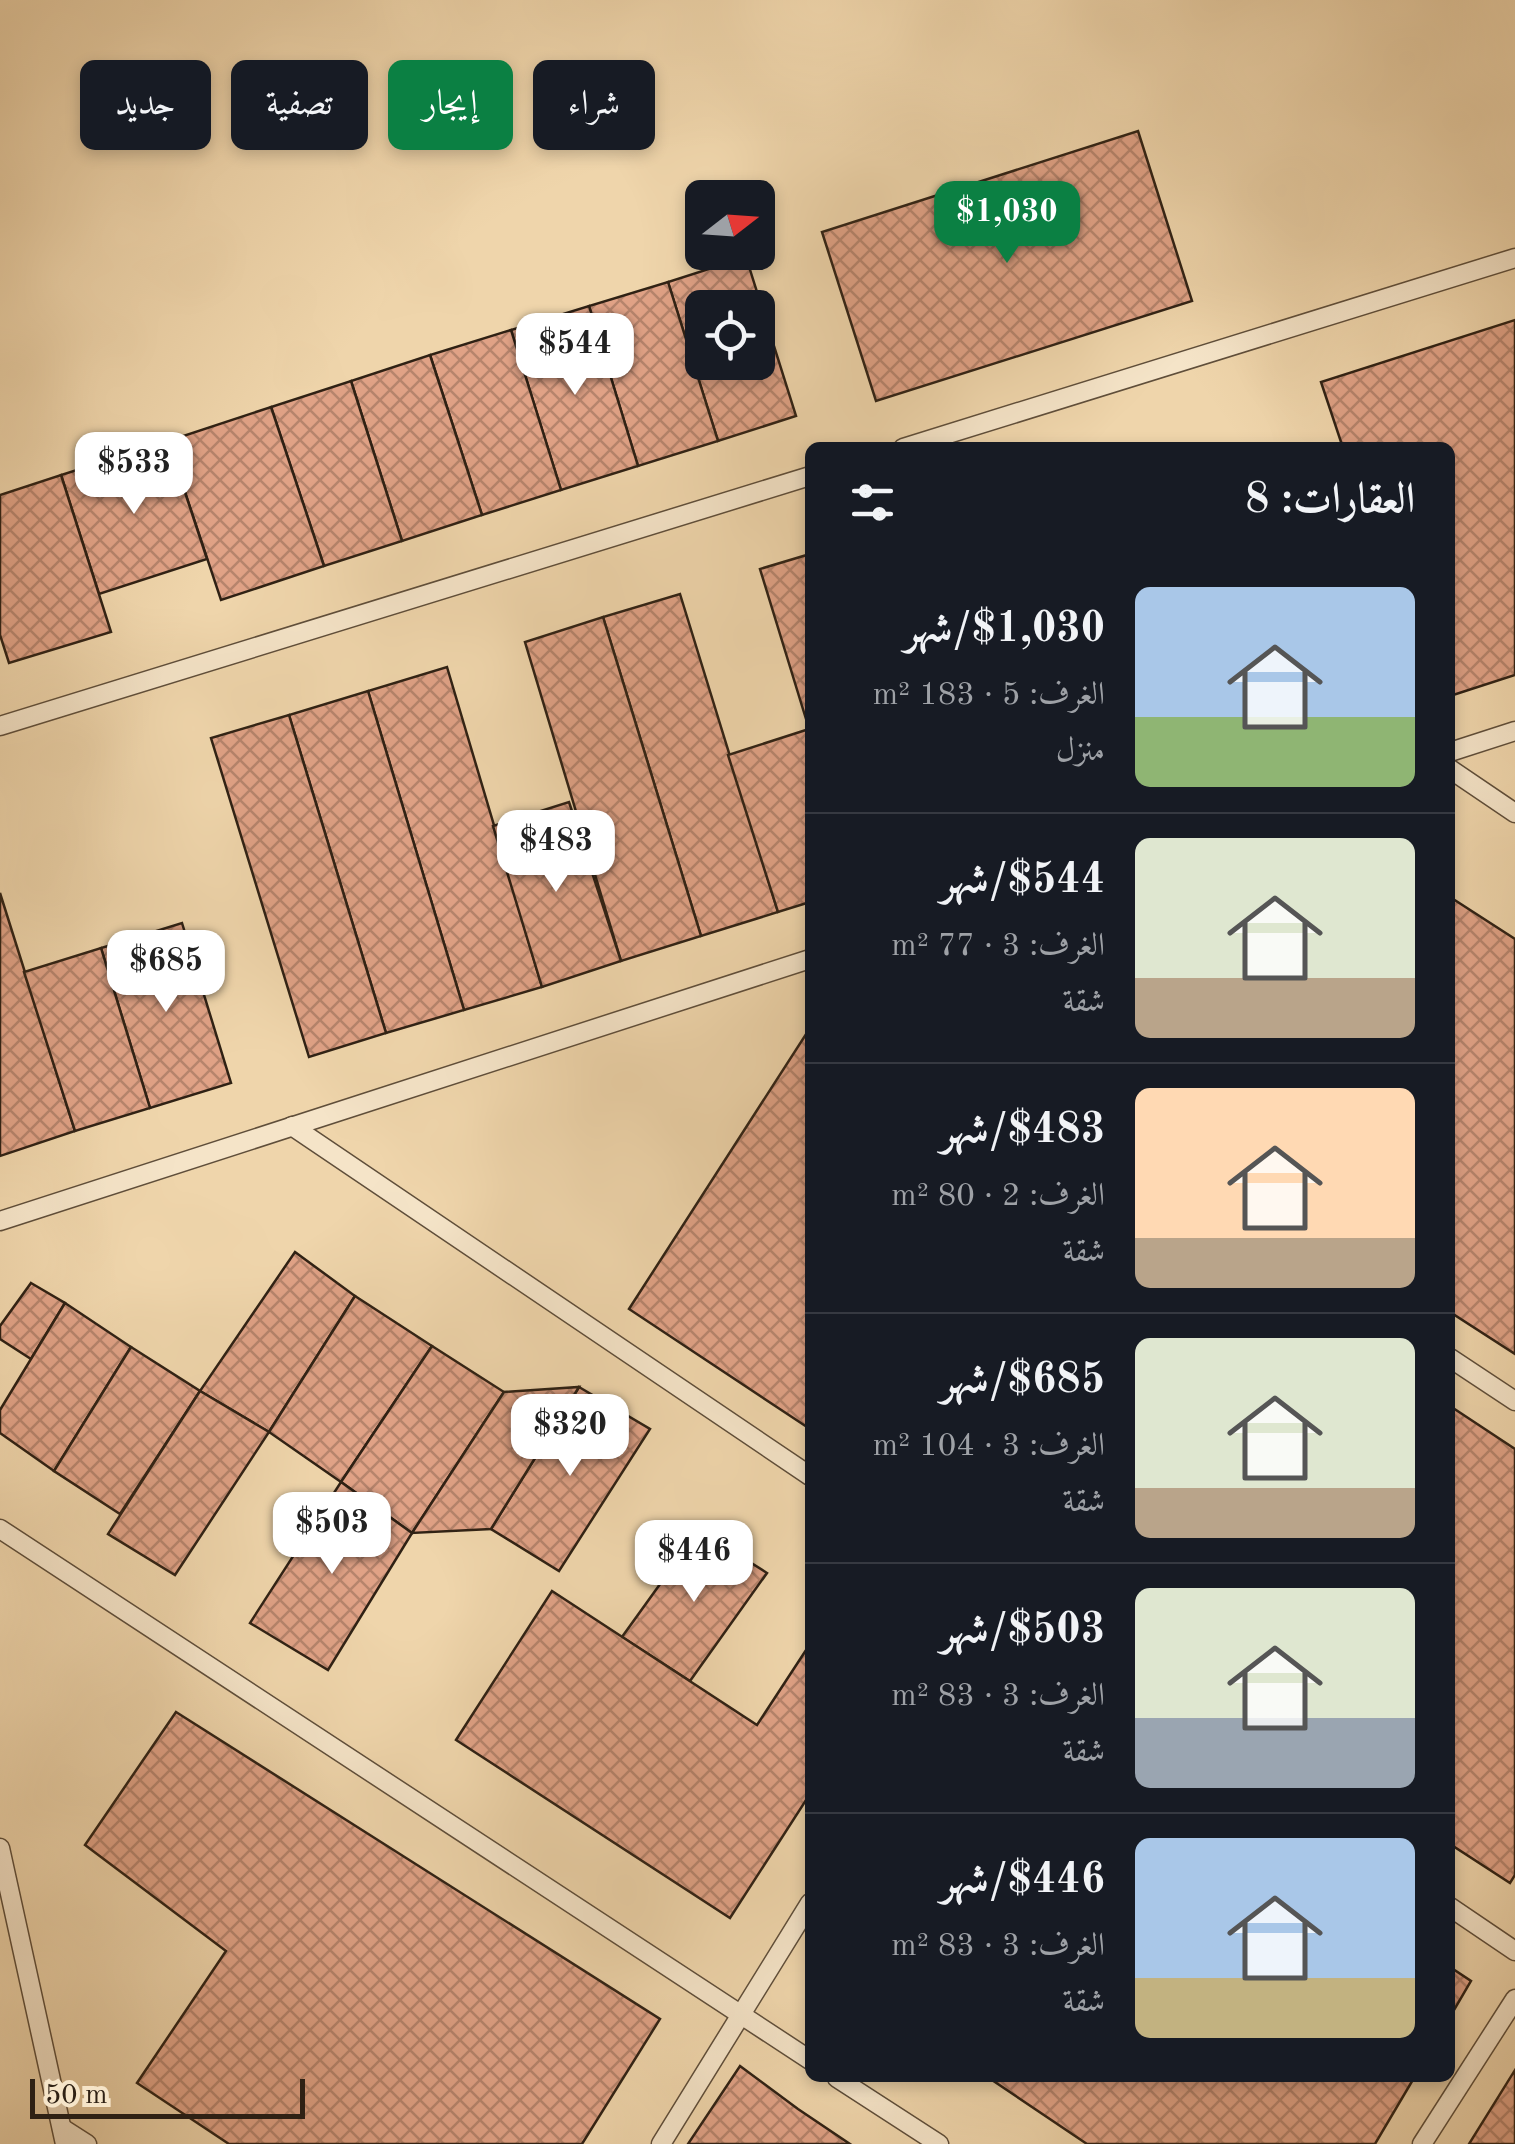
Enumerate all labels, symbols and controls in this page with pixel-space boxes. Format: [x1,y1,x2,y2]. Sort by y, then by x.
chip: جديد [80,60,211,150]
chip: تصفية [231,60,368,150]
chip: إيجار [388,60,513,150]
chip: شراء [533,60,655,150]
north arrow [685,180,775,270]
map controls [685,180,775,380]
pin: $1,030 [926,181,1088,266]
text: $1,030 [956,197,1058,229]
button: locate [685,290,775,380]
pin: $544 [516,313,634,398]
text: $544 [538,329,612,361]
pin: $533 [75,432,193,517]
text: $533 [97,448,171,480]
icon: filters [845,475,900,530]
text: العقارات: 8 [1245,480,1415,522]
text: $1,030/شهر [904,609,1105,651]
icon: home [1215,627,1335,747]
text: الغرف: 5 · 183 m² [873,680,1105,712]
text: منزل [1056,736,1105,768]
pin: $483 [497,810,615,895]
text: $483 [519,826,593,858]
text: $544/شهر [940,860,1105,902]
icon: home [1215,878,1335,998]
pin: $685 [107,930,225,1015]
text: الغرف: 3 · 77 m² [891,931,1105,963]
text: $685 [129,946,203,978]
text: شقة [1063,987,1105,1019]
text: $483/شهر [940,1110,1105,1152]
icon: home [1215,1128,1335,1248]
text: الغرف: 2 · 80 m² [891,1181,1105,1213]
text: شقة [1063,1237,1105,1269]
text: $685/شهر [940,1360,1105,1402]
icon: home [1215,1378,1335,1498]
pin: $320 [511,1394,629,1479]
text: $320 [533,1410,607,1442]
text: الغرف: 3 · 104 m² [873,1431,1105,1463]
text: شقة [1063,1487,1105,1519]
pin: $503 [273,1492,391,1577]
text: $503 [295,1508,369,1540]
pin: $446 [635,1520,753,1605]
text: $446 [657,1536,731,1568]
text: $503/شهر [940,1610,1105,1652]
icon: home [1215,1628,1335,1748]
text: الغرف: 3 · 83 m² [891,1681,1105,1713]
text: شقة [1063,1737,1105,1769]
text: $446/شهر [940,1860,1105,1902]
icon: home [1215,1878,1335,1998]
text: الغرف: 3 · 83 m² [891,1931,1105,1963]
text: شقة [1063,1987,1105,2019]
scale bar [30,2074,305,2118]
text: 50 m [45,2082,108,2110]

